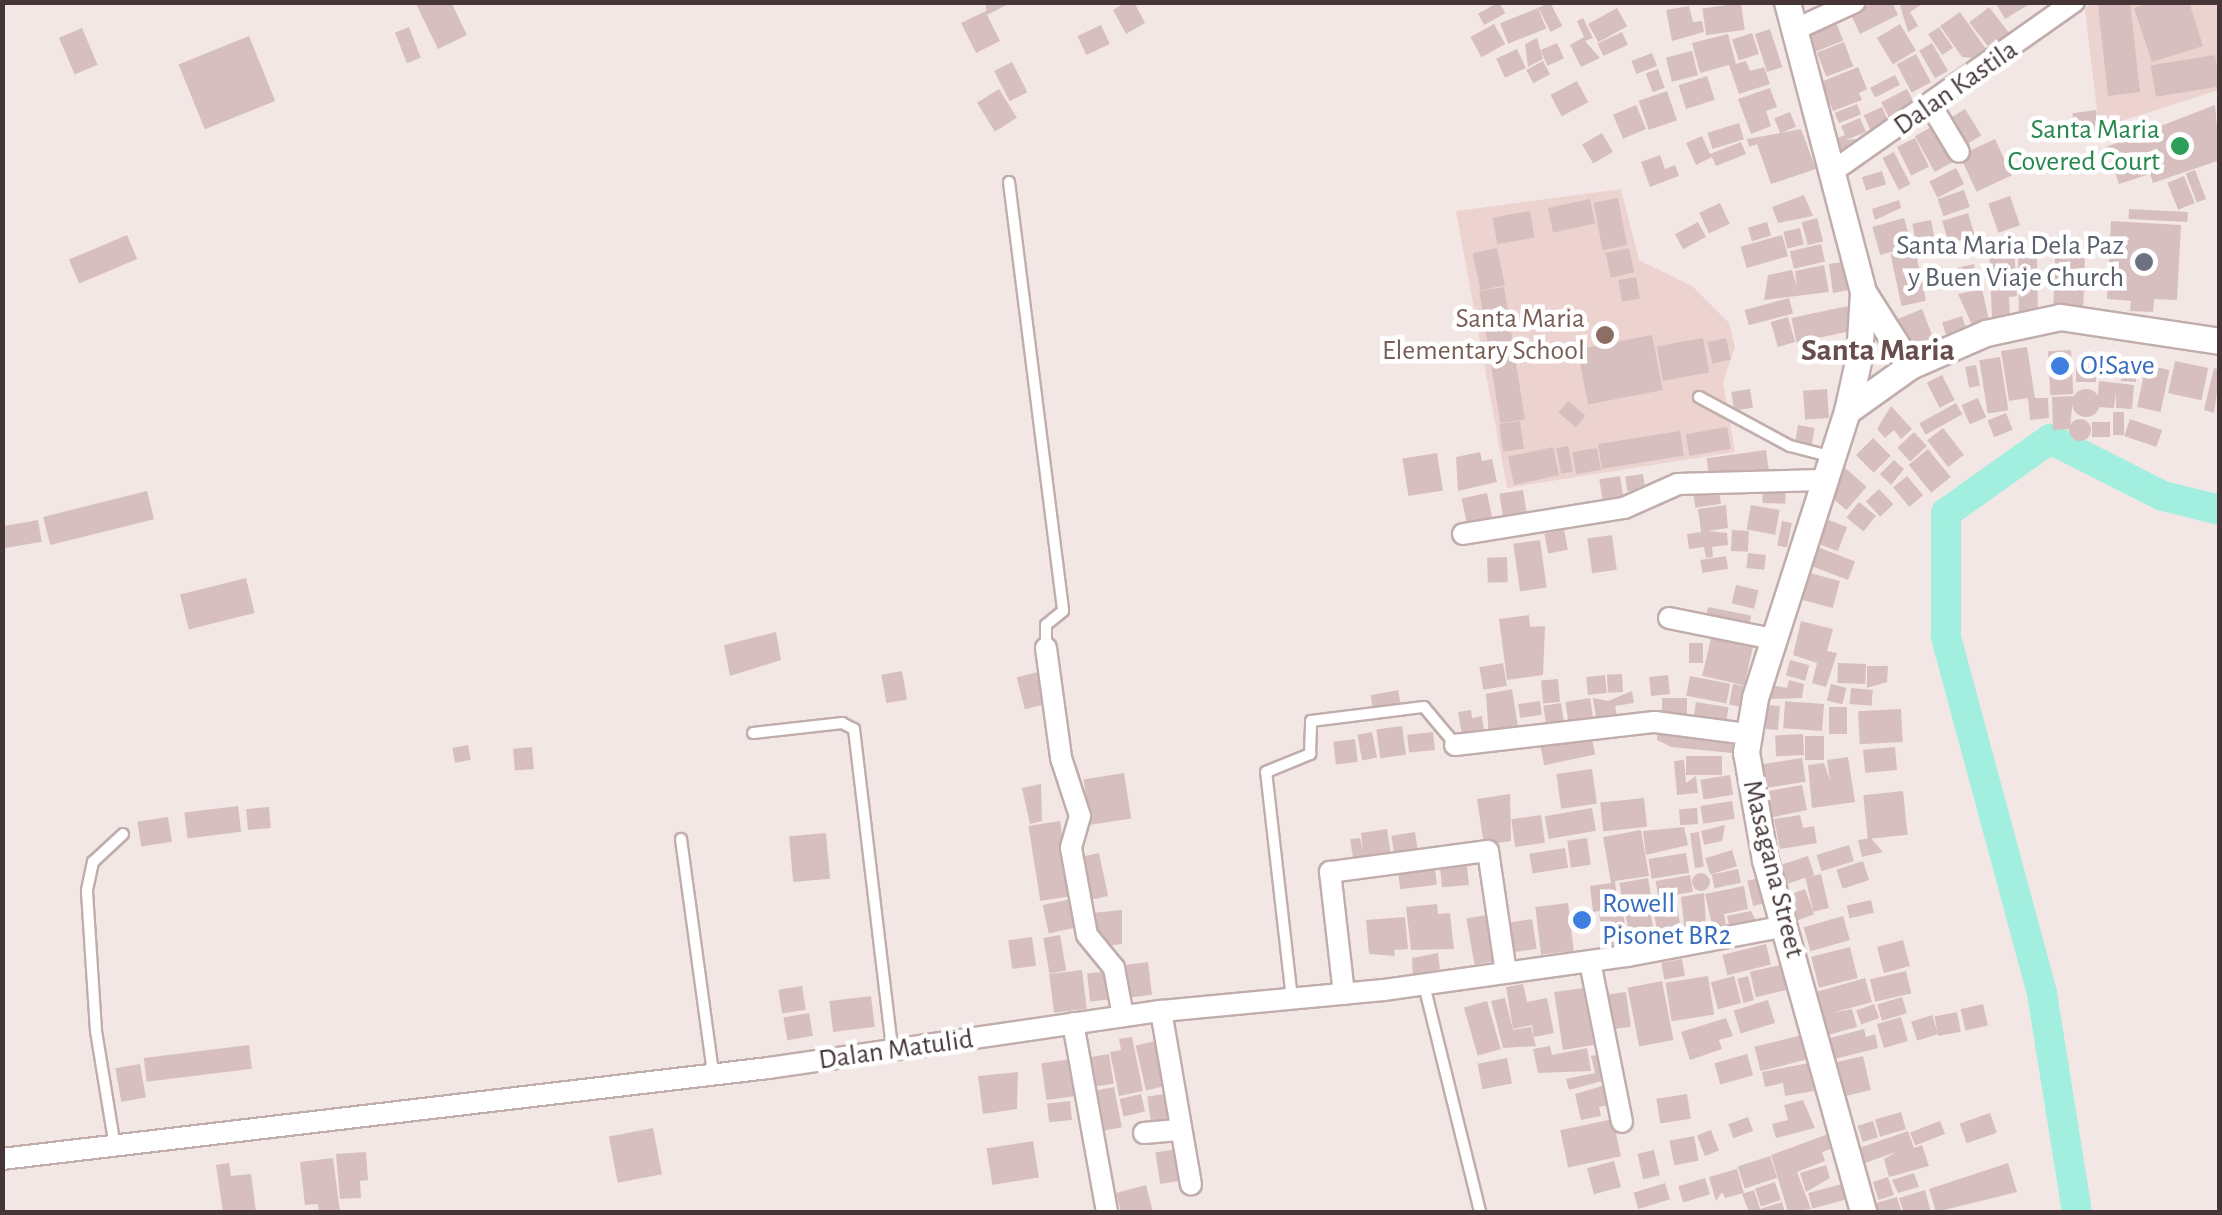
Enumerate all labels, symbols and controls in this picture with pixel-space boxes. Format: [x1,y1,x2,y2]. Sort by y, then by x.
street label: Dalan Kastila [1888,33,2024,143]
place label: Santa Maria Covered Court [2008,113,2160,179]
marker: Santa Maria Covered Court [2169,135,2191,157]
place label: Santa Maria Dela Paz y Buen Viaje Church [1896,229,2124,295]
marker: Santa Maria Dela Paz y Buen Viaje Church [2133,251,2155,273]
place label: Santa Maria Elementary School [1382,302,1585,368]
marker: Santa Maria Elementary School [1594,324,1616,346]
district label: Santa Maria [1801,331,1955,369]
place label: O!Save [2080,349,2155,383]
marker: O!Save [2049,355,2071,377]
street label: Masagana Street [1735,777,1811,961]
place label: Rowell Pisonet BR2 [1602,887,1731,953]
marker: Rowell Pisonet BR2 [1571,909,1593,931]
street label: Dalan Matulid [817,1023,975,1077]

